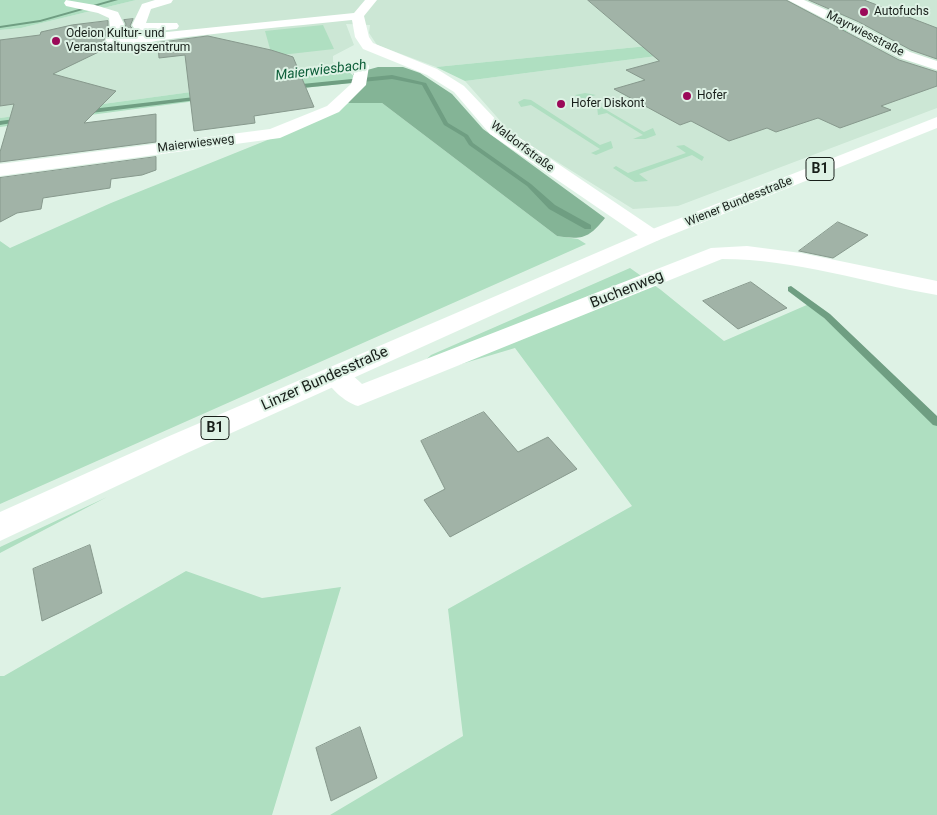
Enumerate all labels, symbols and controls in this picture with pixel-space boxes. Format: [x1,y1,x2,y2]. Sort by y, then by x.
place label: Autofuchs [874,5,929,19]
marker: Autofuchs [858,6,870,18]
street label: Mayrwiesstraße [824,8,906,60]
place label: Odeion Kultur- und Veranstaltungszentrum [66,27,190,55]
marker: Odeion Kultur- und Veranstaltungszentrum [50,35,62,47]
water label: Maierwiesbach [274,57,368,85]
place label: Hofer [697,89,727,103]
marker: Hofer [681,90,693,102]
place label: Hofer Diskont [571,97,644,111]
marker: Hofer Diskont [555,98,567,110]
street label: Waldorfstraße [487,118,557,176]
street label: Maierwiesweg [157,132,235,156]
road number: B1 [806,157,834,180]
street label: Wiener Bundesstraße [683,174,795,230]
street label: Buchenweg [588,267,666,313]
street label: Linzer Bundesstraße [259,343,391,415]
road number: B1 [201,416,229,439]

